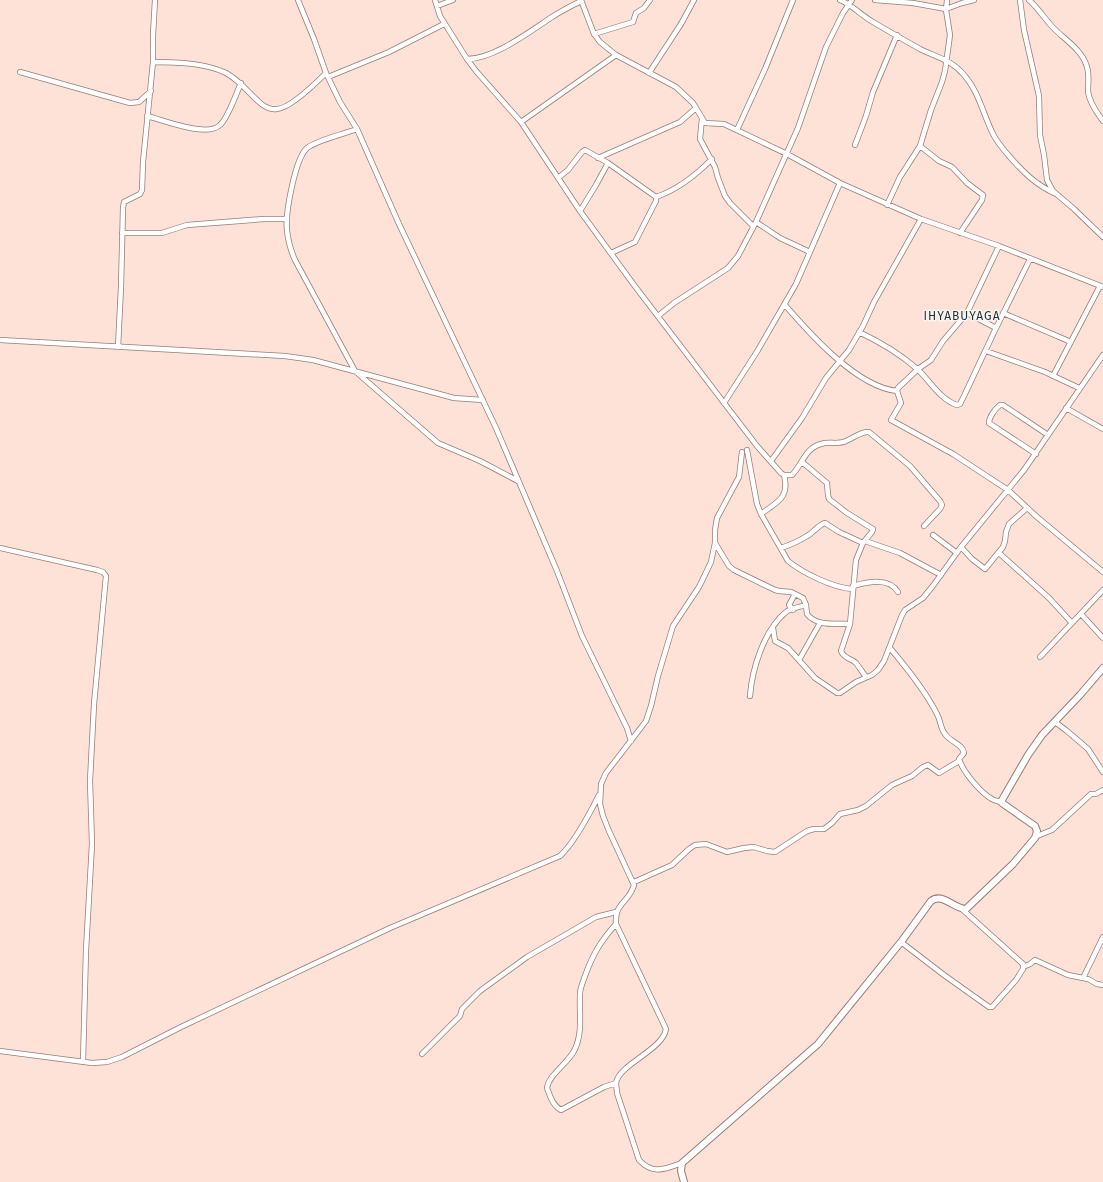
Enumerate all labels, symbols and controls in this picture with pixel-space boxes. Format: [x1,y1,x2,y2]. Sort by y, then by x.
district label: IHYABUYAGA [923,309,1001,323]

